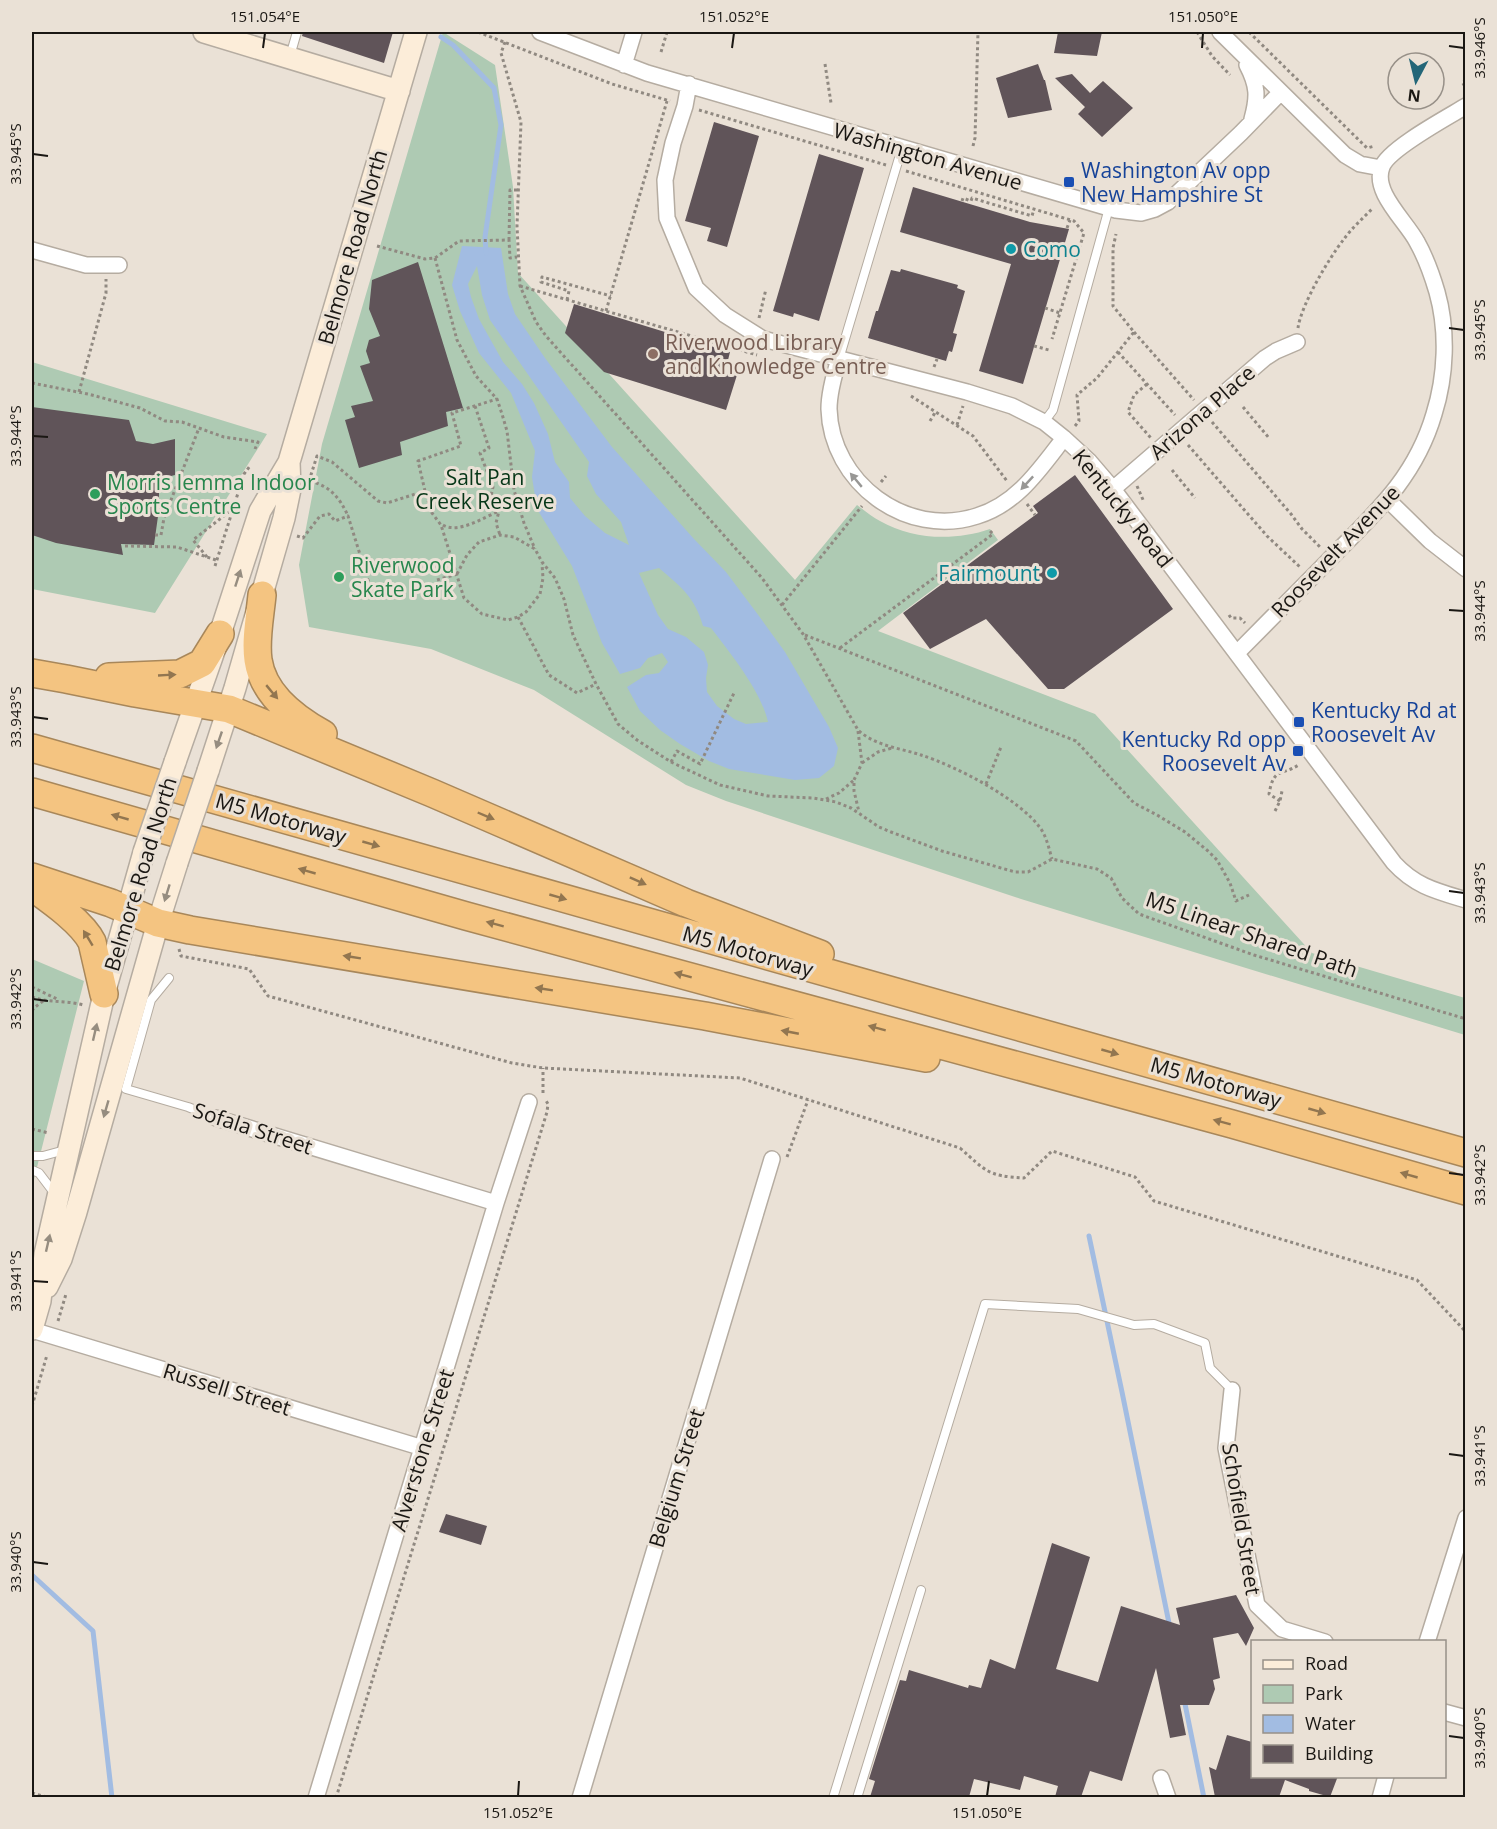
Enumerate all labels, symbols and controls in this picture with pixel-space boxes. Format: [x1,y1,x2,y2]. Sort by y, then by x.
text: 151.054°E [230,6,300,26]
text: 151.052°E [699,6,769,26]
text: 151.050°E [1168,6,1238,26]
text: 33.946°S [1469,17,1489,79]
north arrow [1386,51,1446,111]
text: N [1406,84,1422,108]
street label: Washington Avenue [830,116,1026,196]
text: 33.945°S [5,123,25,185]
street label: Belmore Road North [311,146,393,348]
place label: Washington Av opp New Hampshire St [1081,156,1271,208]
marker: Washington Av opp New Hampshire St [1062,175,1076,189]
place label: Como [1023,235,1081,263]
marker: Como [1004,242,1018,256]
text: 33.945°S [1469,299,1489,361]
place label: Riverwood Library and Knowledge Centre [665,328,887,380]
marker: Riverwood Library and Knowledge Centre [646,347,660,361]
street label: Arizona Place [1143,358,1261,466]
text: 33.944°S [5,405,25,467]
street label: Kentucky Road [1066,443,1180,573]
park label: Salt Pan Creek Reserve [415,463,555,515]
place label: Morris Iemma Indoor Sports Centre [107,468,316,520]
one-way arrow [850,472,863,488]
one-way arrow [1021,476,1035,490]
street label: Roosevelt Avenue [1265,479,1405,623]
marker: Morris Iemma Indoor Sports Centre [88,487,102,501]
place label: Riverwood Skate Park [351,551,455,603]
place label: Fairmount [938,559,1040,587]
marker: Fairmount [1045,566,1059,580]
one-way arrow [234,569,244,587]
marker: Riverwood Skate Park [332,570,346,584]
text: 33.944°S [1469,580,1489,642]
one-way arrow [157,670,176,679]
one-way arrow [266,684,279,700]
text: 33.943°S [5,686,25,748]
place label: Kentucky Rd at Roosevelt Av [1311,696,1456,748]
marker: Kentucky Rd at Roosevelt Av [1292,715,1306,729]
place label: Kentucky Rd opp Roosevelt Av [1121,725,1287,777]
one-way arrow [213,731,223,749]
marker: Kentucky Rd opp Roosevelt Av [1291,744,1305,758]
street label: Belmore Road North [97,774,183,974]
street label: M5 Motorway [212,786,350,850]
one-way arrow [477,811,495,821]
one-way arrow [111,812,129,821]
one-way arrow [362,840,380,849]
text: 33.943°S [1469,862,1489,924]
one-way arrow [298,866,316,875]
one-way arrow [629,877,646,886]
one-way arrow [162,884,171,902]
street label: M5 Linear Shared Path [1142,885,1362,983]
one-way arrow [549,893,567,903]
one-way arrow [486,919,504,928]
street label: M5 Motorway [679,919,817,983]
one-way arrow [83,929,93,946]
one-way arrow [342,953,361,962]
text: 33.942°S [5,968,25,1030]
one-way arrow [674,970,692,980]
one-way arrow [535,984,554,993]
one-way arrow [90,1023,100,1042]
one-way arrow [868,1023,886,1032]
one-way arrow [780,1027,799,1036]
one-way arrow [1101,1048,1119,1057]
street label: M5 Motorway [1147,1050,1285,1114]
street label: Sofala Street [190,1096,316,1160]
one-way arrow [101,1100,110,1118]
one-way arrow [1309,1107,1327,1116]
one-way arrow [1212,1116,1231,1126]
text: 33.942°S [1469,1144,1489,1206]
one-way arrow [1400,1170,1418,1179]
one-way arrow [43,1234,53,1252]
text: 33.941°S [5,1250,25,1312]
street label: Russell Street [160,1356,294,1422]
street label: Alverstone Street [384,1365,460,1535]
street label: Belgium Street [642,1405,710,1551]
text: 33.941°S [1469,1425,1489,1487]
street label: Schofield Street [1216,1441,1268,1597]
text: 33.940°S [5,1531,25,1593]
legend [1251,1640,1446,1778]
text: Road [1305,1651,1348,1675]
text: Park [1305,1681,1343,1705]
text: 33.940°S [1469,1707,1489,1769]
text: Water [1305,1711,1356,1735]
text: Building [1305,1741,1373,1765]
text: 151.052°E [483,1802,553,1822]
text: 151.050°E [952,1802,1022,1822]

